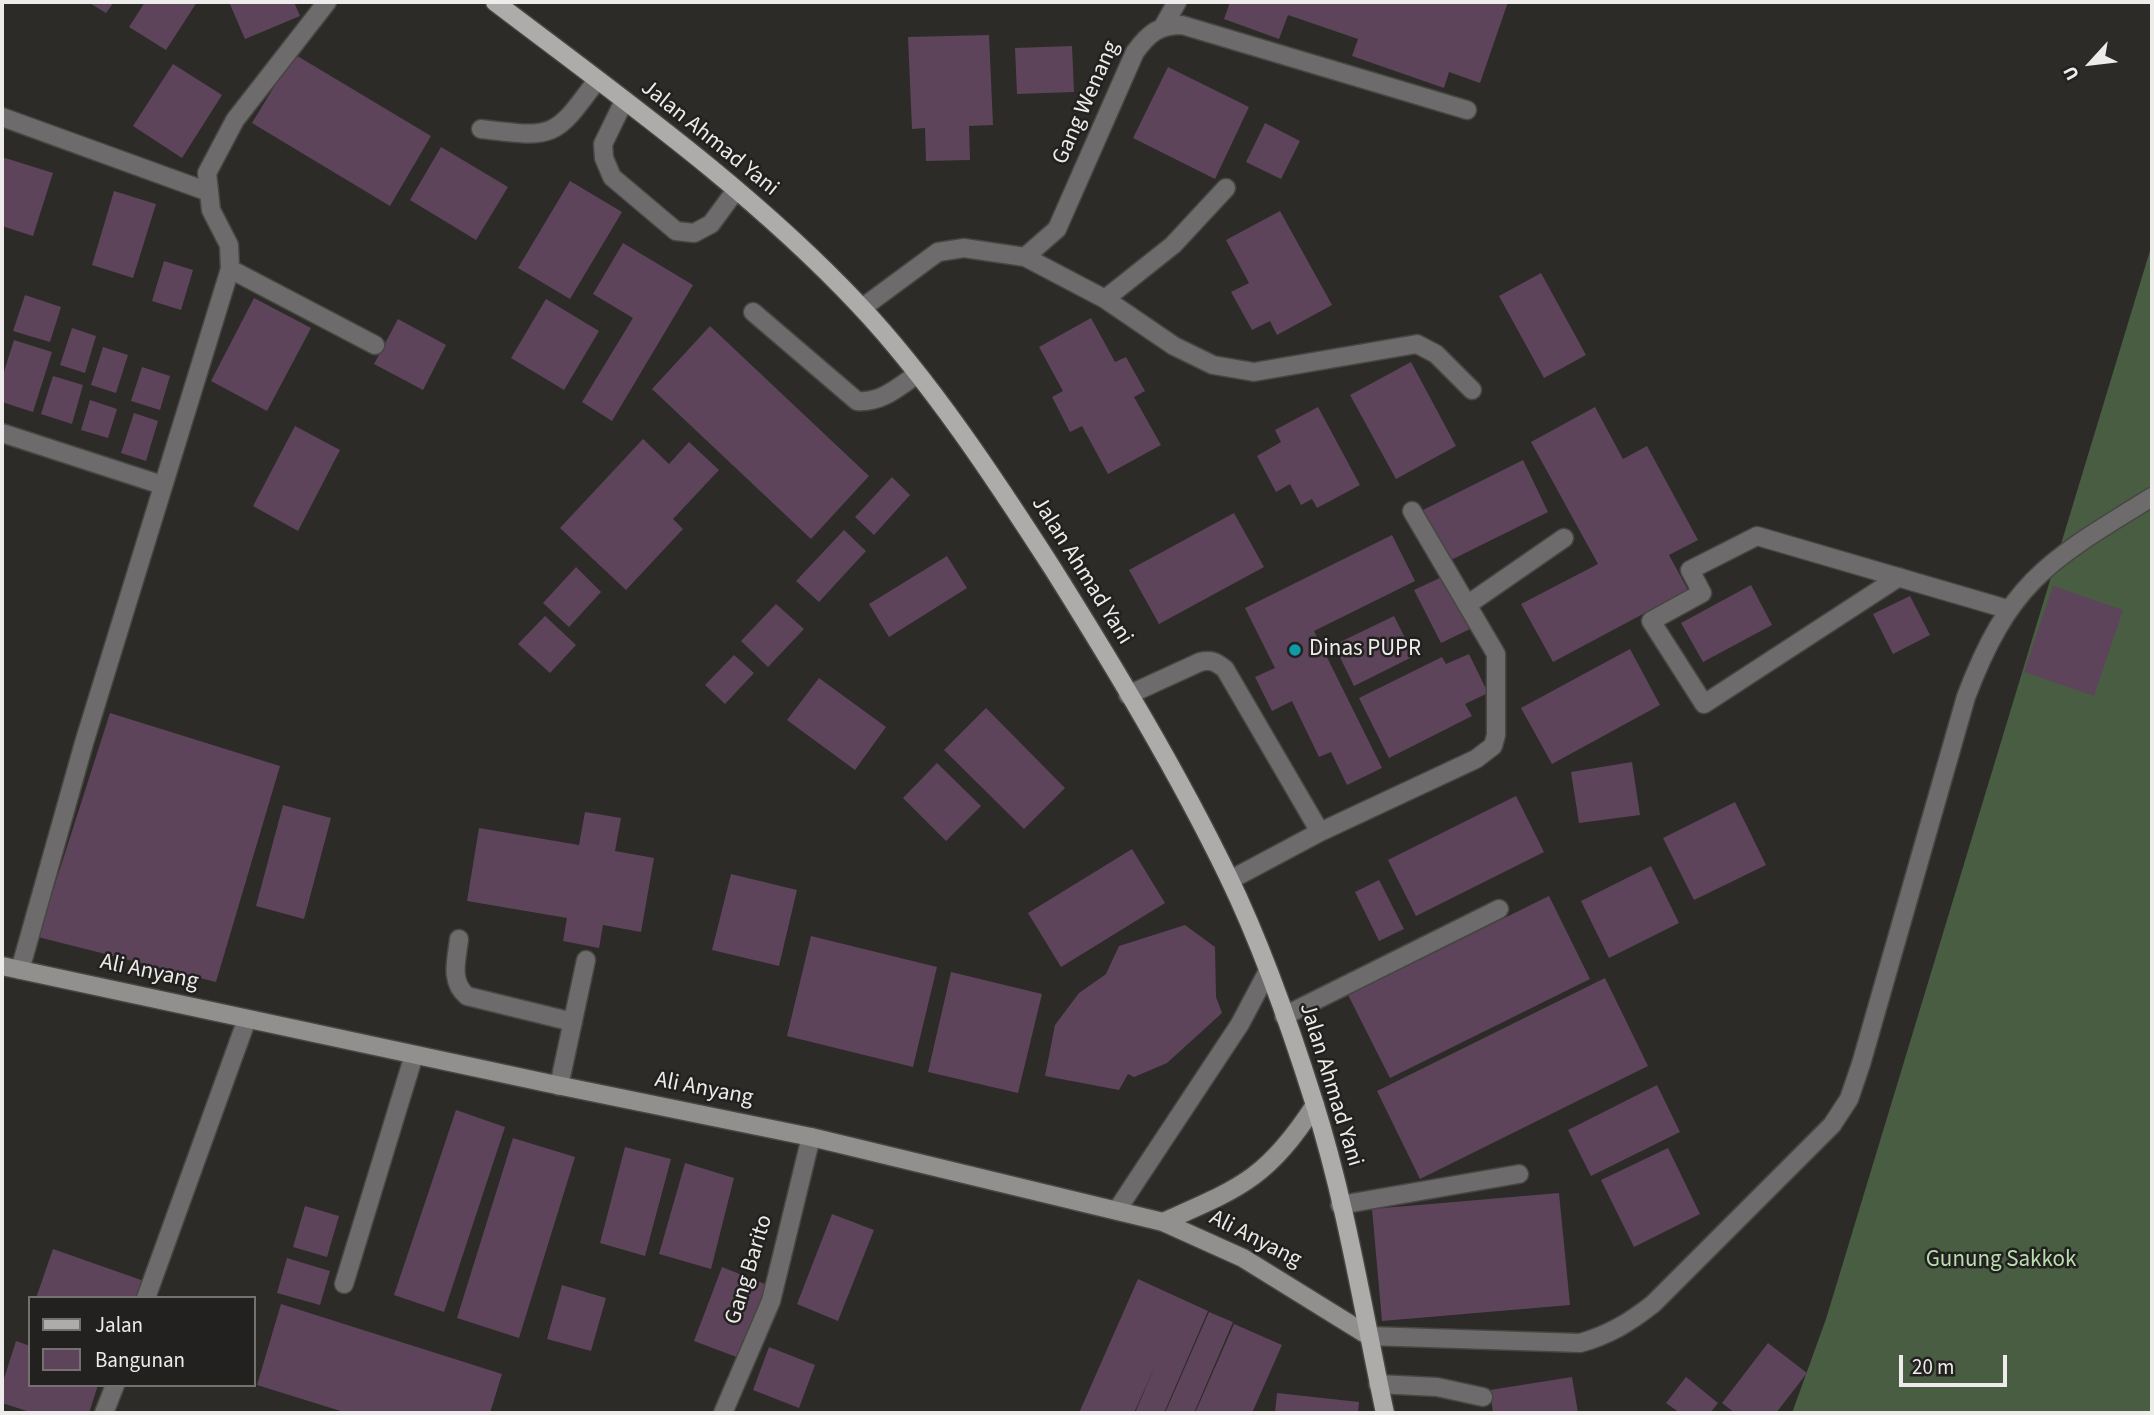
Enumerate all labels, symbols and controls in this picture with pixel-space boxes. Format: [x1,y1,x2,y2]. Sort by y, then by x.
north arrow [2056,28,2126,98]
street label: Gang Wenang [1047,37,1127,169]
text: U [2057,61,2087,85]
street label: Jalan Ahmad Yani [634,75,784,203]
street label: Jalan Ahmad Yani [1024,492,1138,650]
place label: Dinas PUPR [1309,636,1421,664]
marker: Dinas PUPR [1287,642,1303,658]
street label: Ali Anyang [97,949,201,997]
street label: Jalan Ahmad Yani [1292,1000,1368,1170]
street label: Ali Anyang [652,1067,756,1113]
street label: Ali Anyang [1204,1205,1306,1275]
street label: Gang Barito [720,1212,780,1328]
park label: Gunung Sakkok [1926,1247,2076,1275]
legend [28,1296,256,1387]
text: Jalan [95,1310,143,1340]
scale bar [1902,1342,2010,1386]
text: Bangunan [95,1345,185,1375]
text: 20 m [1912,1352,1954,1382]

